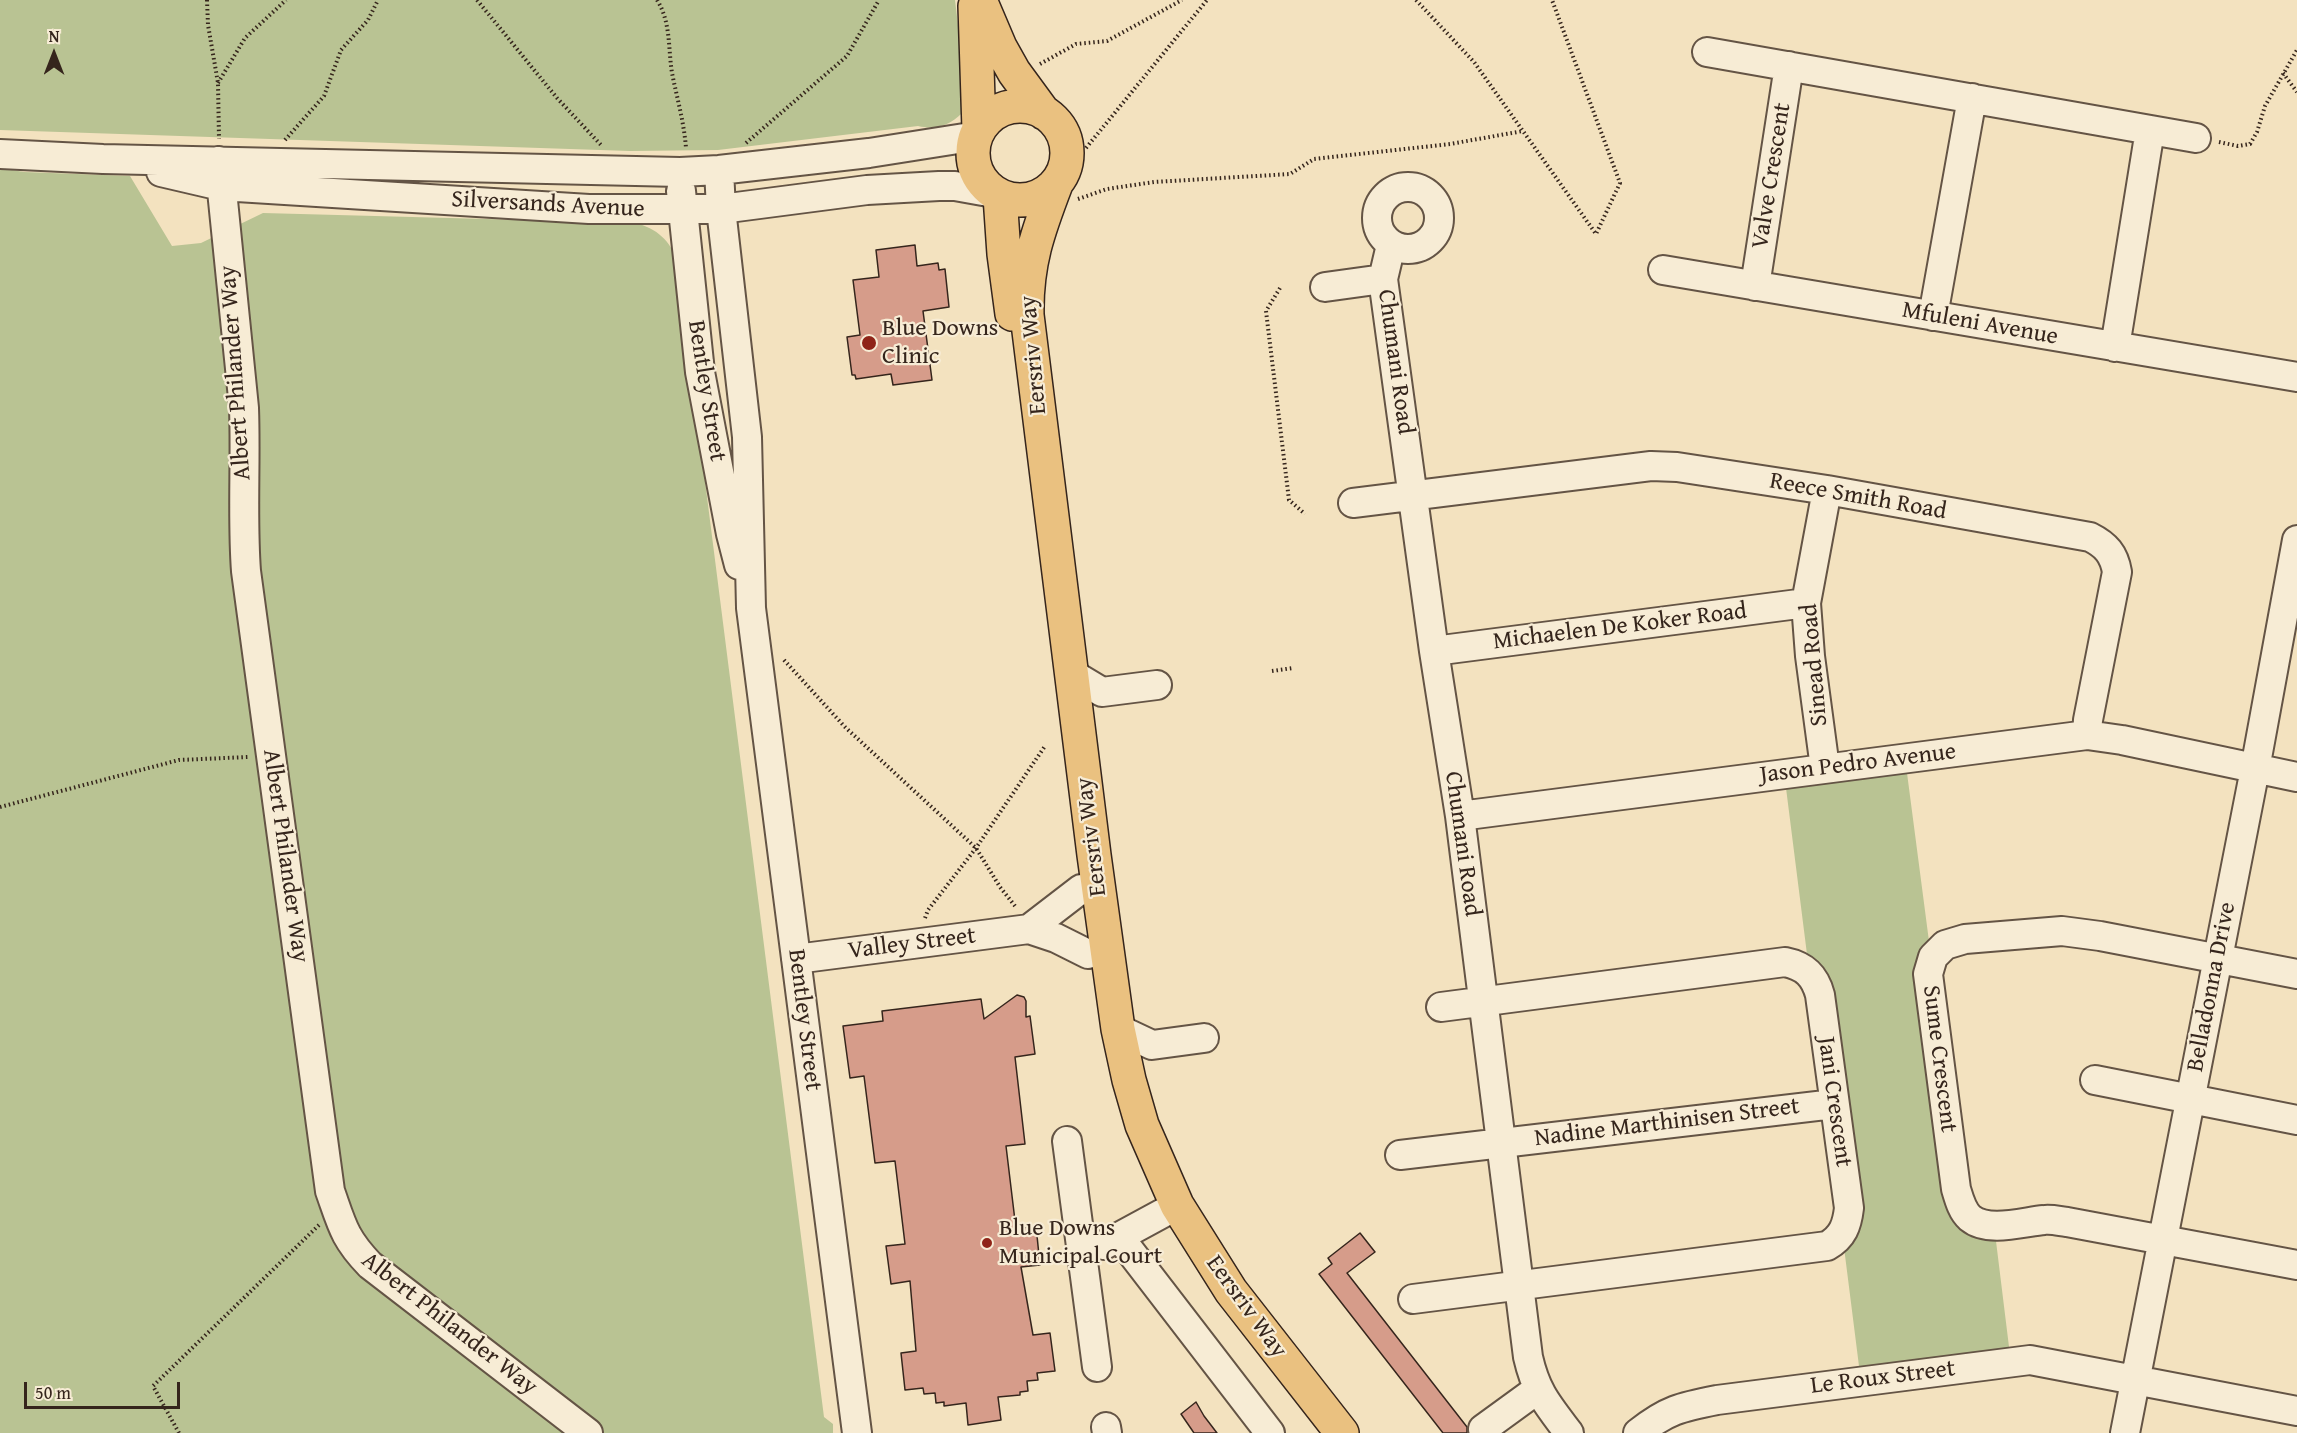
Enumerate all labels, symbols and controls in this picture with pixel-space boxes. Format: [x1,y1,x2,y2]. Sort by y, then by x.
north arrow [24,24,84,84]
text: N [49,24,59,48]
street label: Valve Crescent [1746,101,1798,251]
street label: Silversands Avenue [451,186,645,224]
street label: Albert Philander Way [214,265,258,481]
street label: Chumani Road [1371,288,1419,436]
street label: Eersriv Way [1014,294,1054,416]
street label: Mfuleni Avenue [1900,296,2060,352]
place label: Blue Downs Clinic [882,315,998,371]
street label: Bentley Street [681,318,731,464]
marker: Blue Downs Clinic [860,334,878,352]
street label: Reece Smith Road [1767,467,1949,527]
street label: Michaelen De Koker Road [1491,597,1749,657]
street label: Sinead Road [1795,603,1835,727]
street label: Jason Pedro Avenue [1758,738,1958,790]
street label: Albert Philander Way [256,747,314,965]
street label: Chumani Road [1438,770,1486,918]
street label: Eersriv Way [1070,776,1114,898]
street label: Belladonna Drive [2181,900,2243,1074]
street label: Valley Street [847,922,977,966]
street label: Bentley Street [781,947,827,1093]
street label: Sume Crescent [1916,984,1962,1134]
street label: Jani Crescent [1811,1035,1857,1169]
street label: Nadine Marthinisen Street [1533,1092,1801,1154]
place label: Blue Downs Municipal Court [999,1215,1162,1271]
marker: Blue Downs Municipal Court [980,1236,994,1250]
street label: Albert Philander Way [355,1246,543,1402]
street label: Eersriv Way [1199,1250,1293,1364]
street label: Le Roux Street [1809,1355,1957,1401]
scale bar [27,1370,183,1408]
text: 50 m [35,1379,71,1406]

